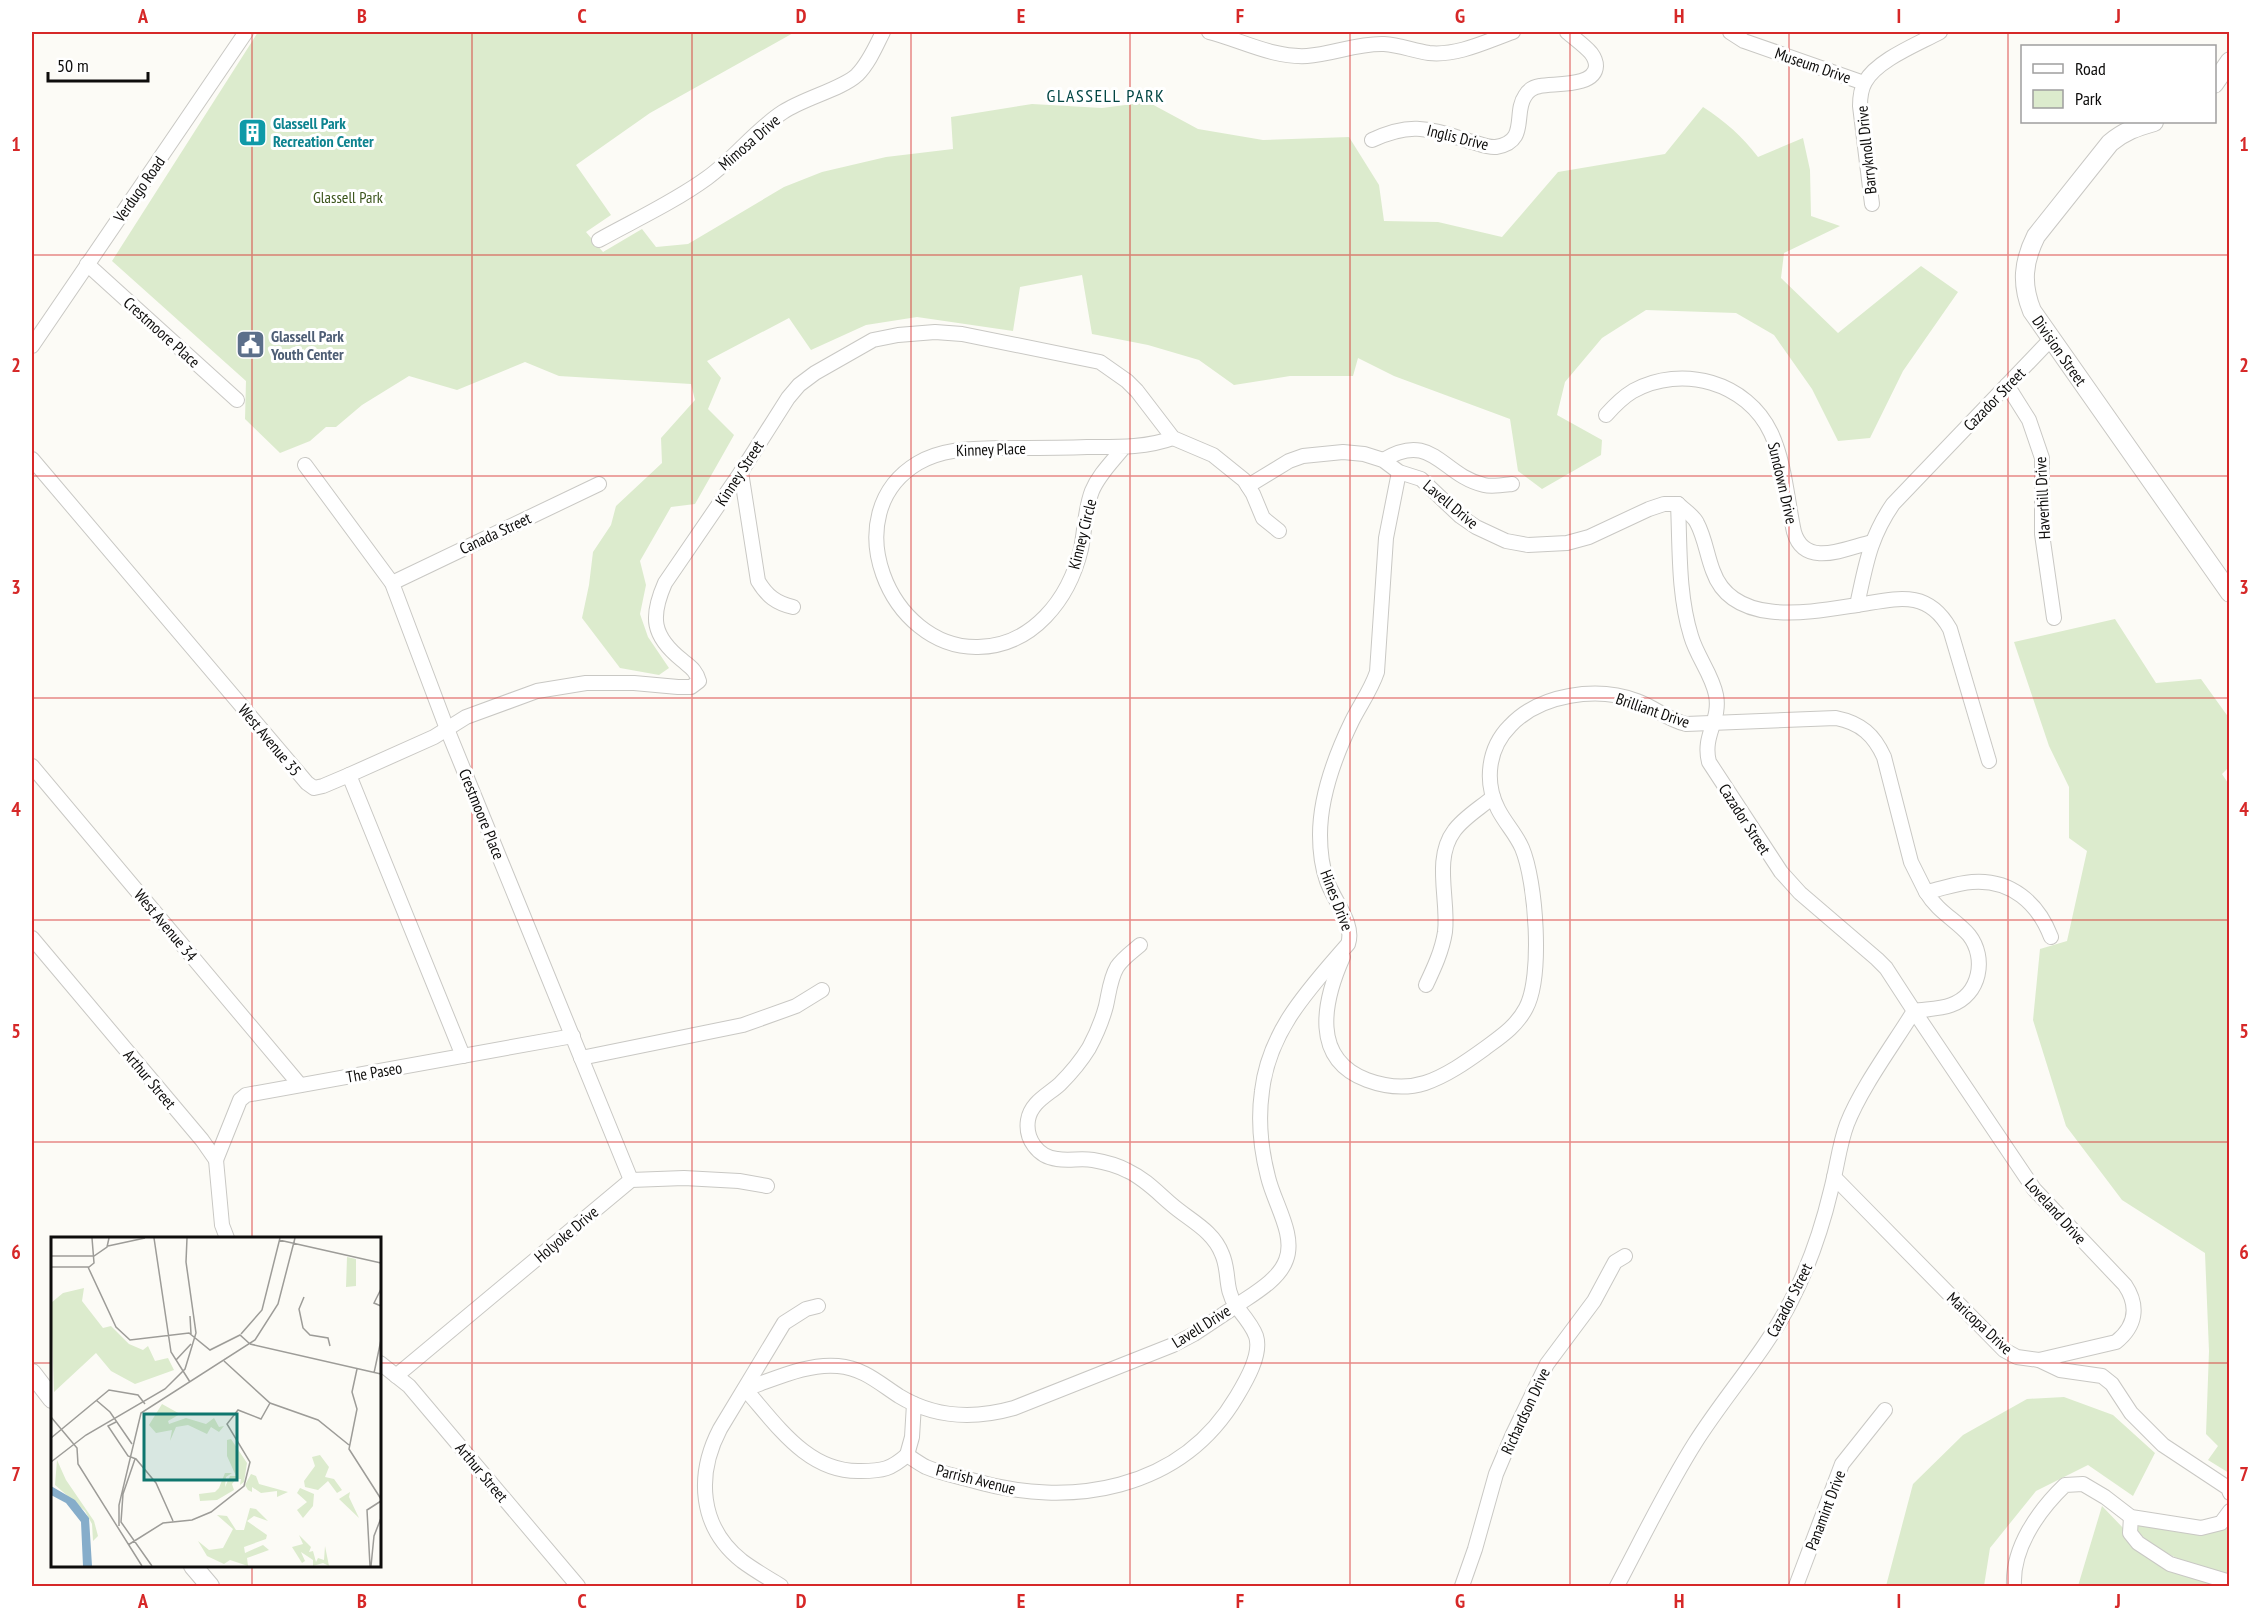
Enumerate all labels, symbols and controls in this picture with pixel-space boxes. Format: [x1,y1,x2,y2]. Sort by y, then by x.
text: A [137,3,149,29]
text: B [357,3,367,29]
text: C [577,3,587,29]
text: D [796,3,807,29]
text: E [1017,3,1025,29]
text: F [1236,3,1244,29]
text: G [1455,3,1465,29]
text: H [1674,3,1684,29]
text: I [1897,3,1901,29]
text: J [2114,3,2121,29]
street label: Museum Drive [1772,43,1854,87]
scale bar [48,45,148,83]
legend [2021,45,2216,123]
text: 50 m [57,54,89,77]
text: Road [2075,57,2106,80]
district label: GLASSELL PARK [1047,84,1165,107]
text: Park [2075,87,2102,110]
street label: Barryknoll Drive [1851,105,1881,195]
street label: Mimosa Drive [714,110,784,174]
place label: Glassell Park Recreation Center [273,113,374,151]
building icon: Glassell Park Recreation Center [236,116,268,148]
street label: Inglis Drive [1425,120,1491,154]
text: 1 [11,131,21,157]
text: 1 [2239,131,2249,157]
street label: Verdugo Road [108,152,169,227]
park label: Glassell Park [313,187,384,207]
street label: Crestmoore Place [120,292,204,372]
street label: Division Street [2028,312,2091,390]
place label: Glassell Park Youth Center [270,326,344,364]
public building icon: Glassell Park Youth Center [234,329,266,361]
text: 2 [11,352,21,378]
text: 2 [2239,352,2249,378]
street label: Cazador Street [1959,363,2030,435]
street label: Kinney Street [711,436,768,509]
street label: Kinney Place [956,438,1026,460]
street label: Sundown Drive [1764,440,1802,526]
street label: Haverhill Drive [2030,456,2054,540]
street label: Lavell Drive [1419,475,1483,533]
street label: Kinney Circle [1064,497,1100,571]
street label: Canada Street [456,507,535,558]
text: 3 [11,574,21,600]
text: 3 [2239,574,2249,600]
street label: Brilliant Drive [1614,688,1692,732]
street label: West Avenue 35 [234,700,306,780]
street label: Crestmoore Place [455,766,509,862]
street label: Cazador Street [1715,780,1776,859]
text: 4 [11,796,21,822]
text: 4 [2239,796,2249,822]
street label: Hines Drive [1316,867,1358,933]
street label: West Avenue 34 [130,885,202,965]
text: 5 [11,1018,21,1044]
text: 5 [2239,1018,2249,1044]
street label: Arthur Street [119,1045,181,1113]
street label: The Paseo [345,1057,403,1087]
street label: Loveland Drive [2021,1174,2091,1248]
street label: Holyoke Drive [530,1202,602,1266]
inset map [51,1237,381,1567]
text: 6 [11,1239,21,1265]
text: 6 [2239,1239,2249,1265]
street label: Cazador Street [1762,1259,1816,1340]
street label: Maricopa Drive [1943,1288,2017,1358]
street label: Lavell Drive [1168,1300,1234,1352]
street label: Richardson Drive [1496,1364,1554,1458]
street label: Arthur Street [451,1438,513,1506]
street label: Parrish Avenue [934,1459,1018,1499]
text: 7 [11,1461,21,1487]
text: 7 [2239,1461,2249,1487]
street label: Panamint Drive [1801,1467,1849,1553]
text: A [137,1588,149,1614]
text: B [357,1588,367,1614]
text: C [577,1588,587,1614]
text: D [796,1588,807,1614]
text: E [1017,1588,1025,1614]
text: F [1236,1588,1244,1614]
text: G [1455,1588,1465,1614]
text: H [1674,1588,1684,1614]
text: I [1897,1588,1901,1614]
text: J [2114,1588,2121,1614]

